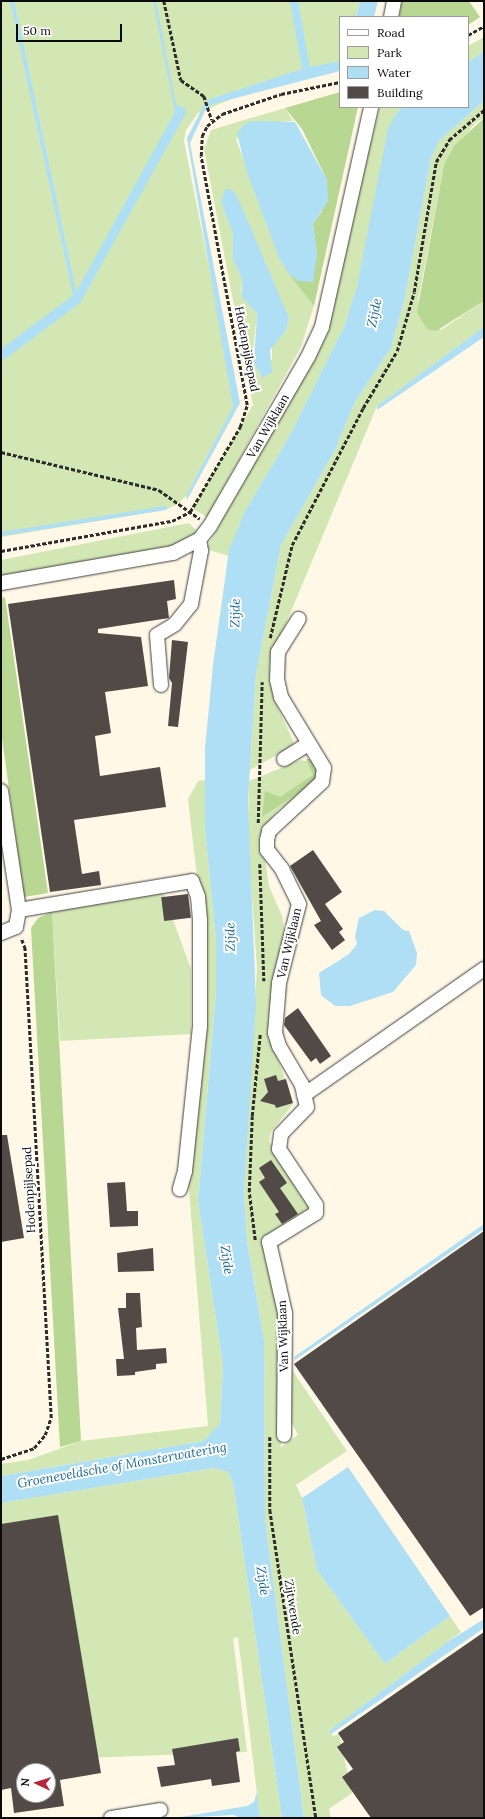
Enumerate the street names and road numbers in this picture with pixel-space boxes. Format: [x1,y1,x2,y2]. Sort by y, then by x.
street label: Hodenpijlsepad [232,305,262,393]
street label: Van Wijklaan [244,391,292,461]
street label: Van Wijklaan [274,906,304,980]
street label: Hodenpijlsepad [20,1146,38,1234]
street label: Van Wijklaan [275,1300,291,1372]
street label: Zijtwende [282,1578,304,1636]

